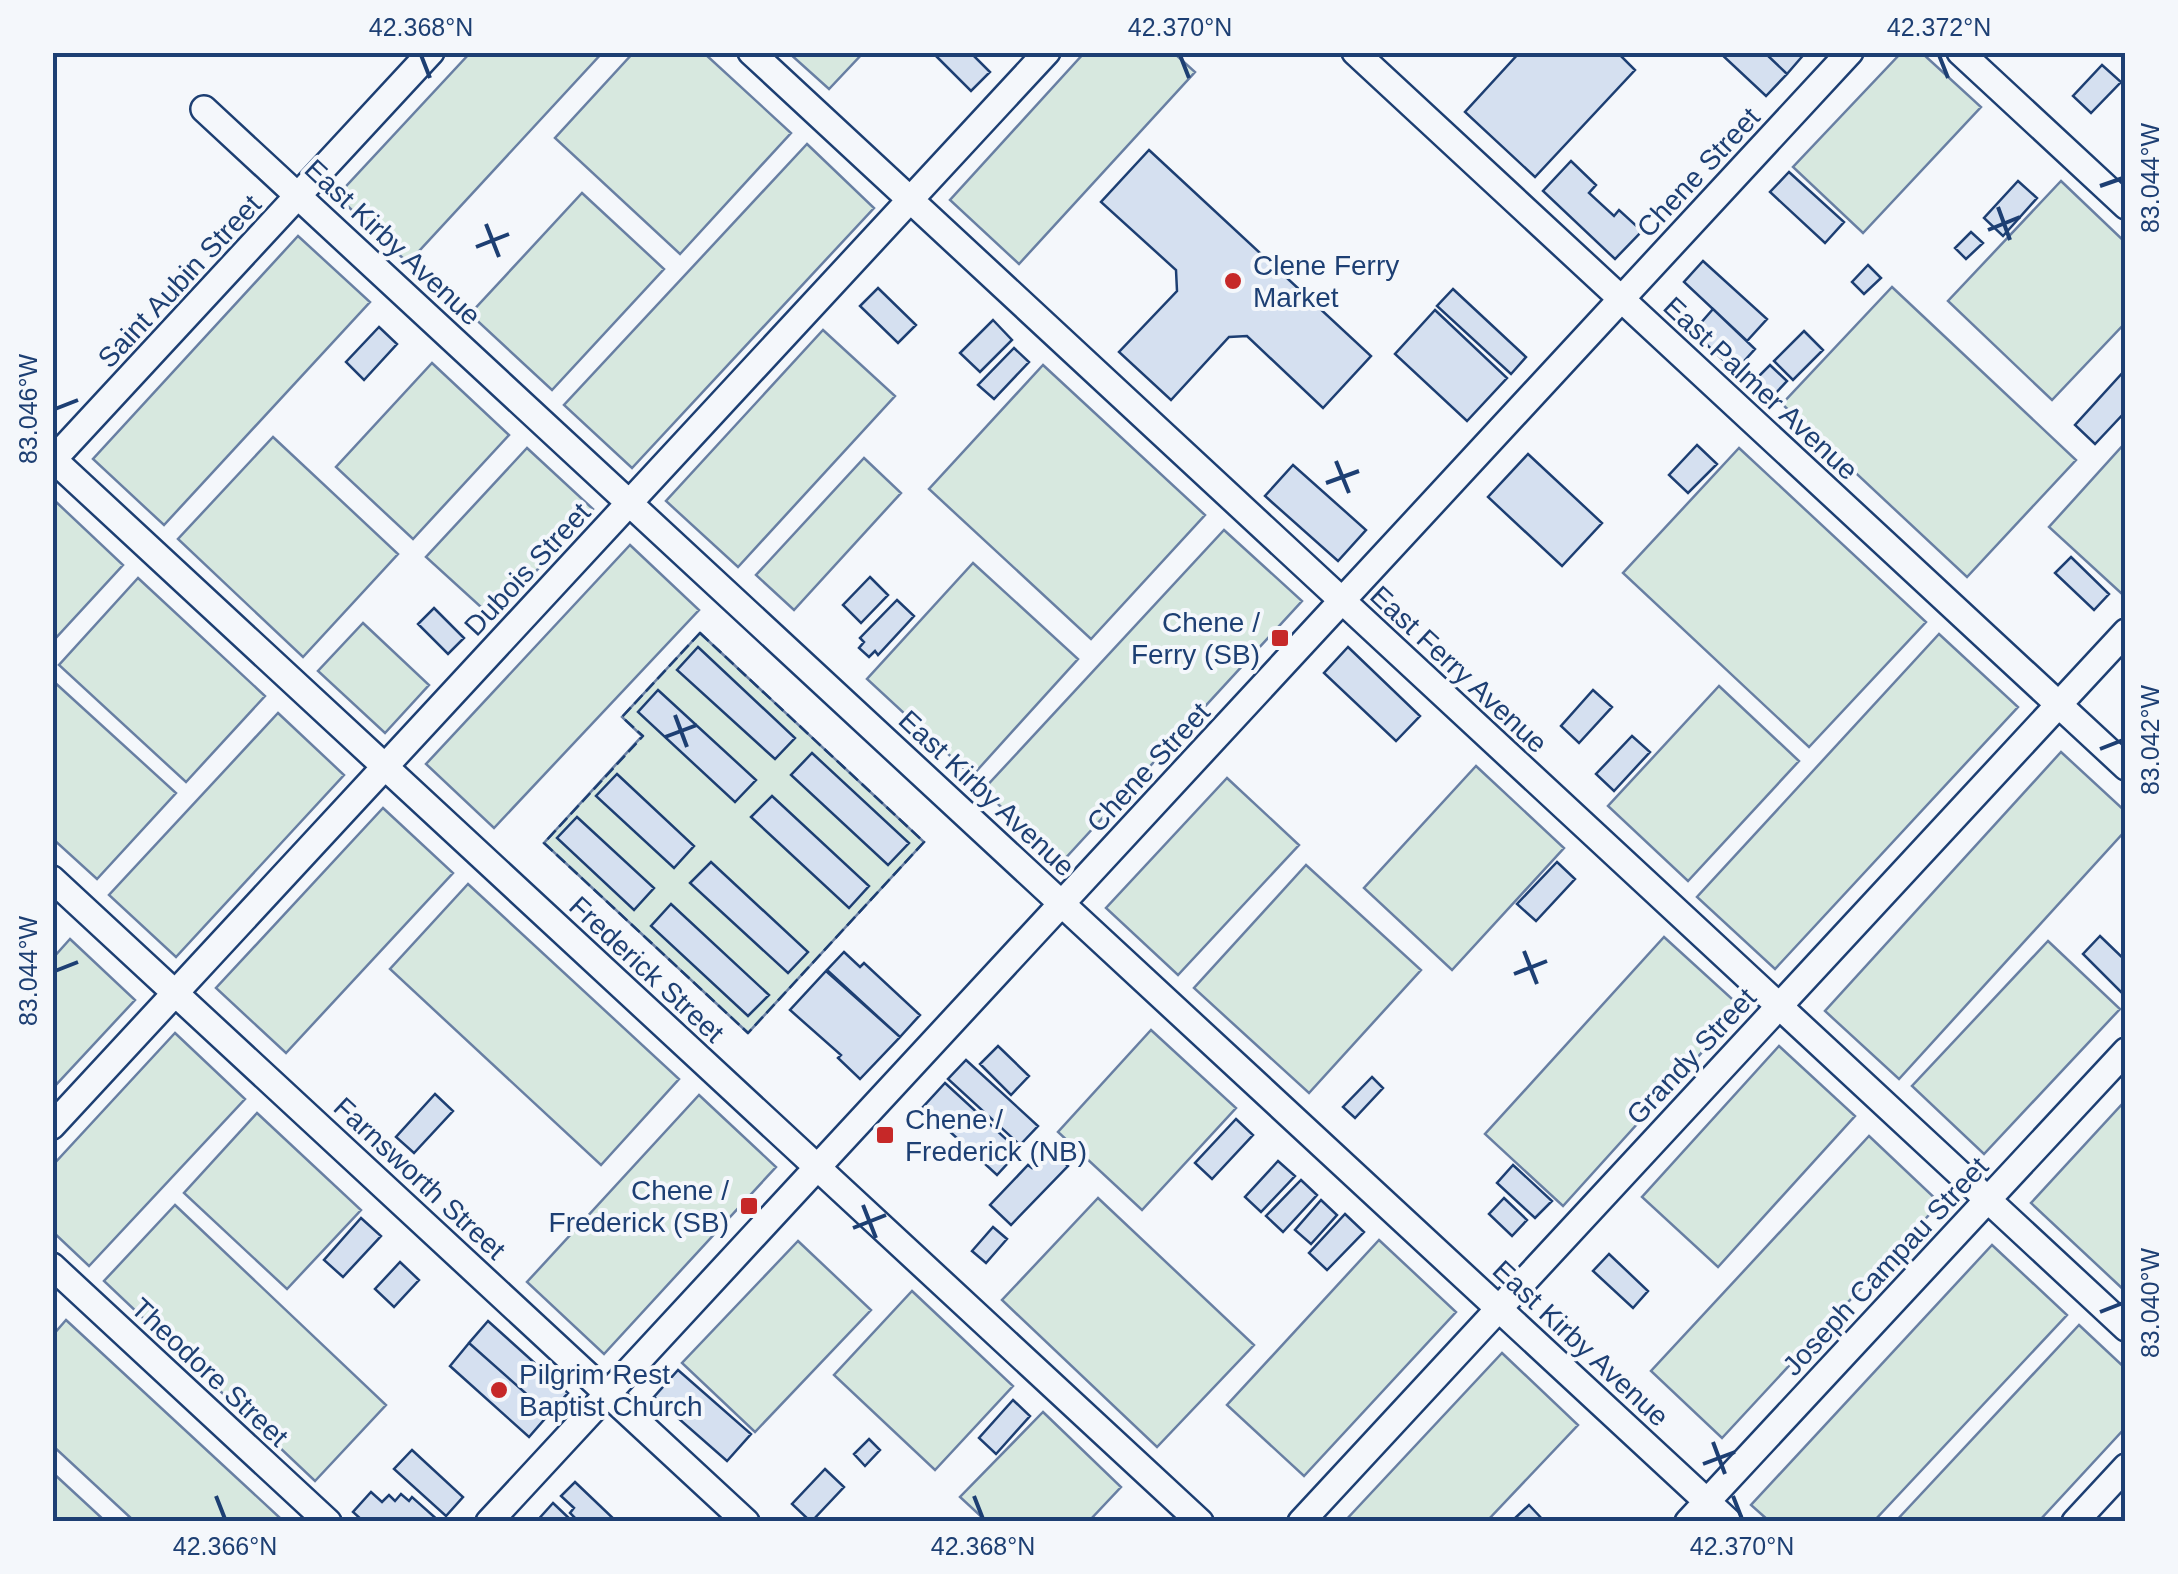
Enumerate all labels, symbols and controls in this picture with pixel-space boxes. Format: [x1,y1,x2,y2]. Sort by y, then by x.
text: 42.368°N [369,13,473,41]
text: 42.370°N [1128,13,1232,41]
text: 42.372°N [1887,13,1991,41]
street label: Chene Street [1631,101,1766,243]
text: 83.044°W [2136,123,2164,233]
street label: East Kirby Avenue [299,153,487,332]
street label: Saint Aubin Street [92,189,267,374]
place label: Clene Ferry Market [1253,250,1399,313]
marker: Clene Ferry Market [1222,270,1244,292]
street label: East Palmer Avenue [1657,291,1864,486]
text: 83.046°W [14,354,42,464]
street label: Dubois Street [458,497,597,642]
street label: East Ferry Avenue [1364,580,1553,759]
place label: Chene / Ferry (SB) [1131,607,1260,670]
marker: Chene / Ferry (SB) [1269,627,1291,649]
text: 83.042°W [2136,685,2164,795]
street label: Chene Street [1081,696,1216,838]
street label: East Kirby Avenue [893,704,1081,883]
street label: Frederick Street [563,890,730,1049]
text: 83.044°W [14,916,42,1026]
street label: Grandy Street [1621,982,1762,1131]
street label: Farnsworth Street [328,1091,512,1266]
place label: Chene / Frederick (NB) [905,1104,1087,1167]
marker: Chene / Frederick (NB) [874,1124,896,1146]
street label: Joseph Campau Street [1776,1151,1995,1382]
place label: Chene / Frederick (SB) [549,1175,729,1238]
marker: Chene / Frederick (SB) [738,1195,760,1217]
text: 83.040°W [2136,1248,2164,1358]
street label: East Kirby Avenue [1487,1254,1675,1433]
street label: Theodore Street [125,1292,294,1453]
place label: Pilgrim Rest Baptist Church [519,1359,703,1422]
marker: Pilgrim Rest Baptist Church [488,1379,510,1401]
text: 42.366°N [173,1532,277,1560]
text: 42.368°N [931,1532,1035,1560]
text: 42.370°N [1690,1532,1794,1560]

